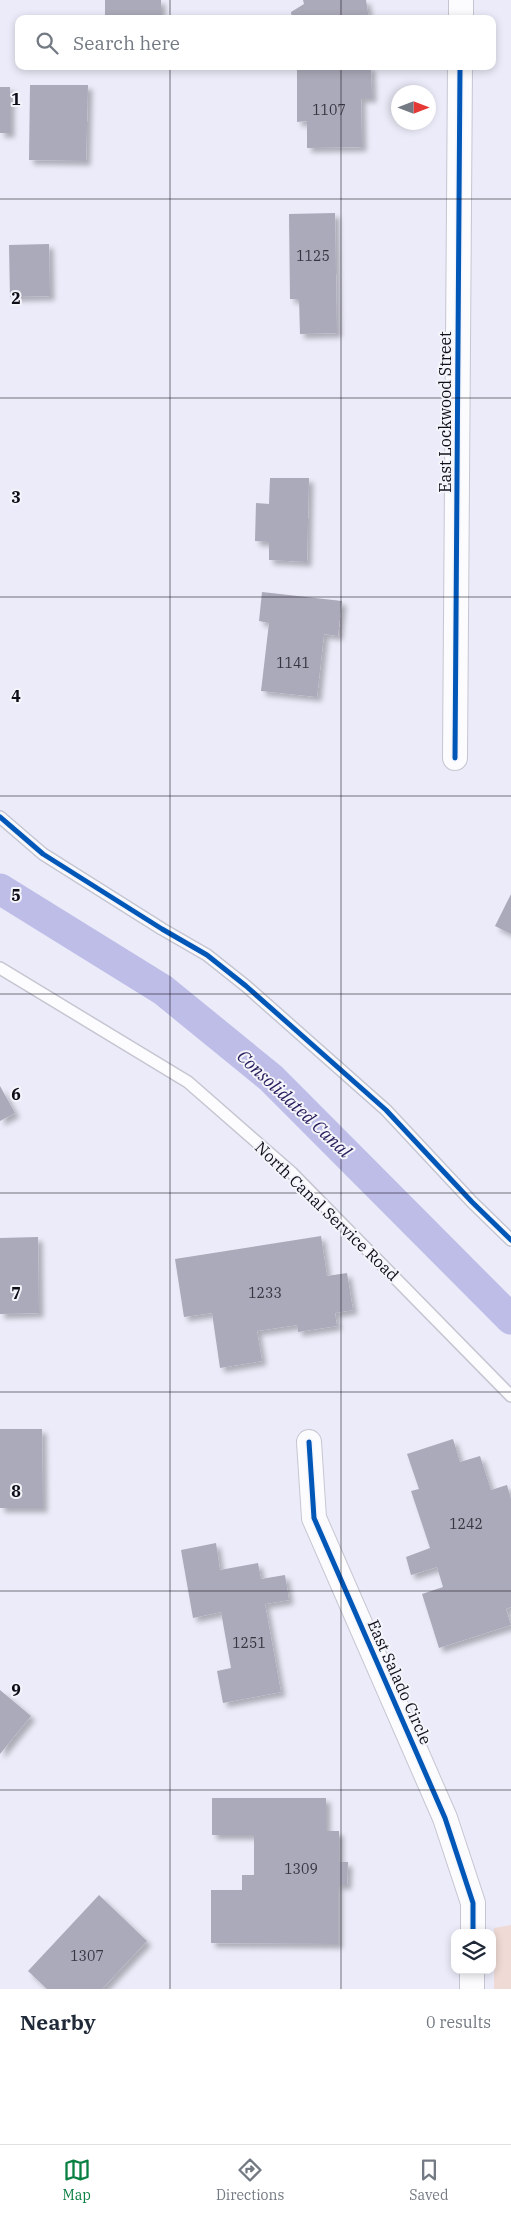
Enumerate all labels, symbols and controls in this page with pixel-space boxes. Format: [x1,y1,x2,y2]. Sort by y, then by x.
search box [15,15,496,70]
icon: search [33,29,61,57]
text: Search here [73,31,180,55]
north arrow [391,85,436,130]
text: 1 [11,89,21,109]
house number: 1107 [312,101,346,119]
house number: 1125 [296,247,330,265]
text: 2 [11,288,21,308]
street label: East Lockwood Street [435,331,455,493]
text: 3 [11,487,21,507]
house number: 1141 [276,654,310,672]
text: 4 [11,686,21,706]
text: 5 [11,885,21,905]
water label: Consolidated Canal [232,1045,357,1163]
text: 6 [11,1084,21,1104]
street label: North Canal Service Road [251,1137,403,1285]
text: 7 [11,1283,21,1303]
house number: 1233 [248,1284,282,1302]
text: 8 [11,1481,21,1501]
house number: 1242 [449,1515,483,1533]
street label: East Salado Circle [364,1617,436,1747]
house number: 1251 [232,1634,266,1652]
text: 9 [11,1680,21,1700]
house number: 1309 [284,1860,318,1878]
map controls [451,1929,496,1974]
button: layers [451,1929,496,1974]
house number: 1307 [70,1947,104,1965]
text: Nearby [20,2008,96,2036]
text: 0 results [426,2012,491,2032]
tab: Map [63,2156,91,2204]
tab: Directions [216,2156,284,2204]
tab: Saved [409,2156,448,2204]

